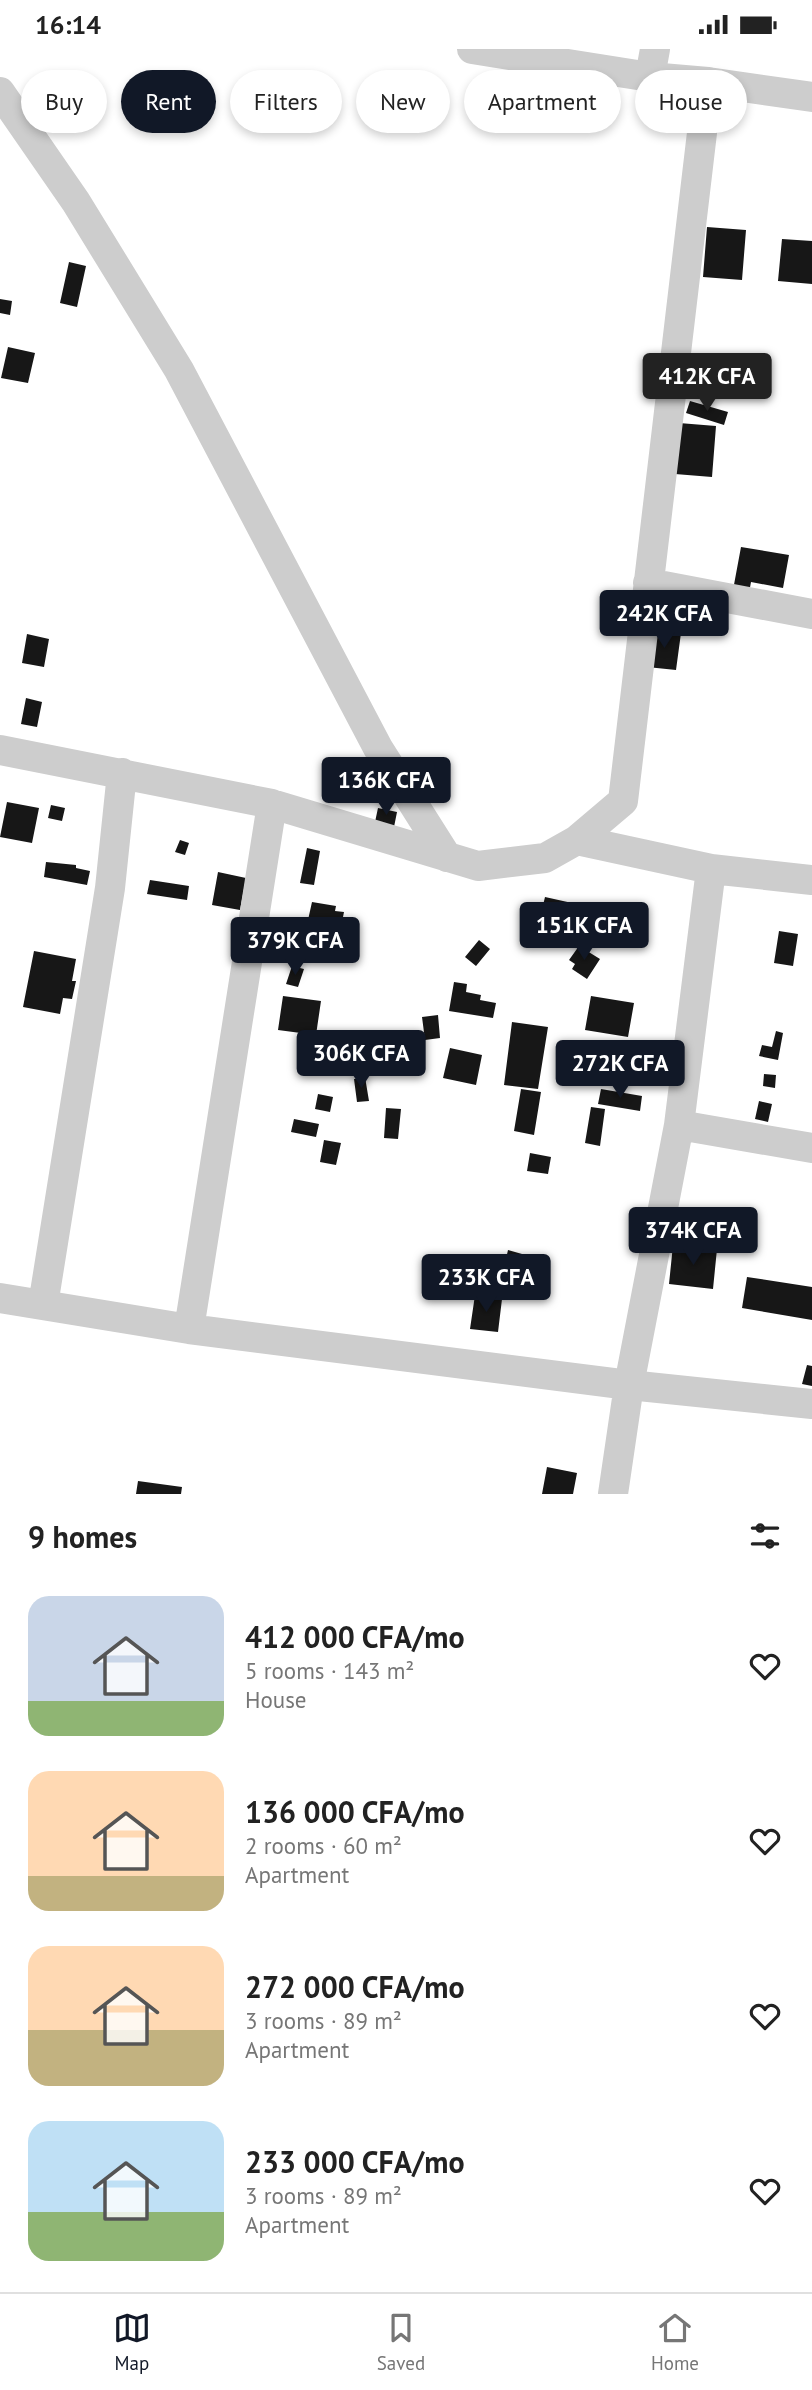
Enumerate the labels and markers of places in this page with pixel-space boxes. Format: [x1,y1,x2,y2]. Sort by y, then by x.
pin: 412K CFA [635,353,779,413]
pin: 242K CFA [592,591,736,650]
pin: 136K CFA [314,757,458,817]
pin: 151K CFA [512,902,656,962]
pin: 379K CFA [223,918,367,977]
pin: 306K CFA [289,1031,433,1090]
pin: 272K CFA [548,1041,692,1100]
pin: 374K CFA [621,1207,765,1267]
pin: 233K CFA [414,1255,558,1314]

